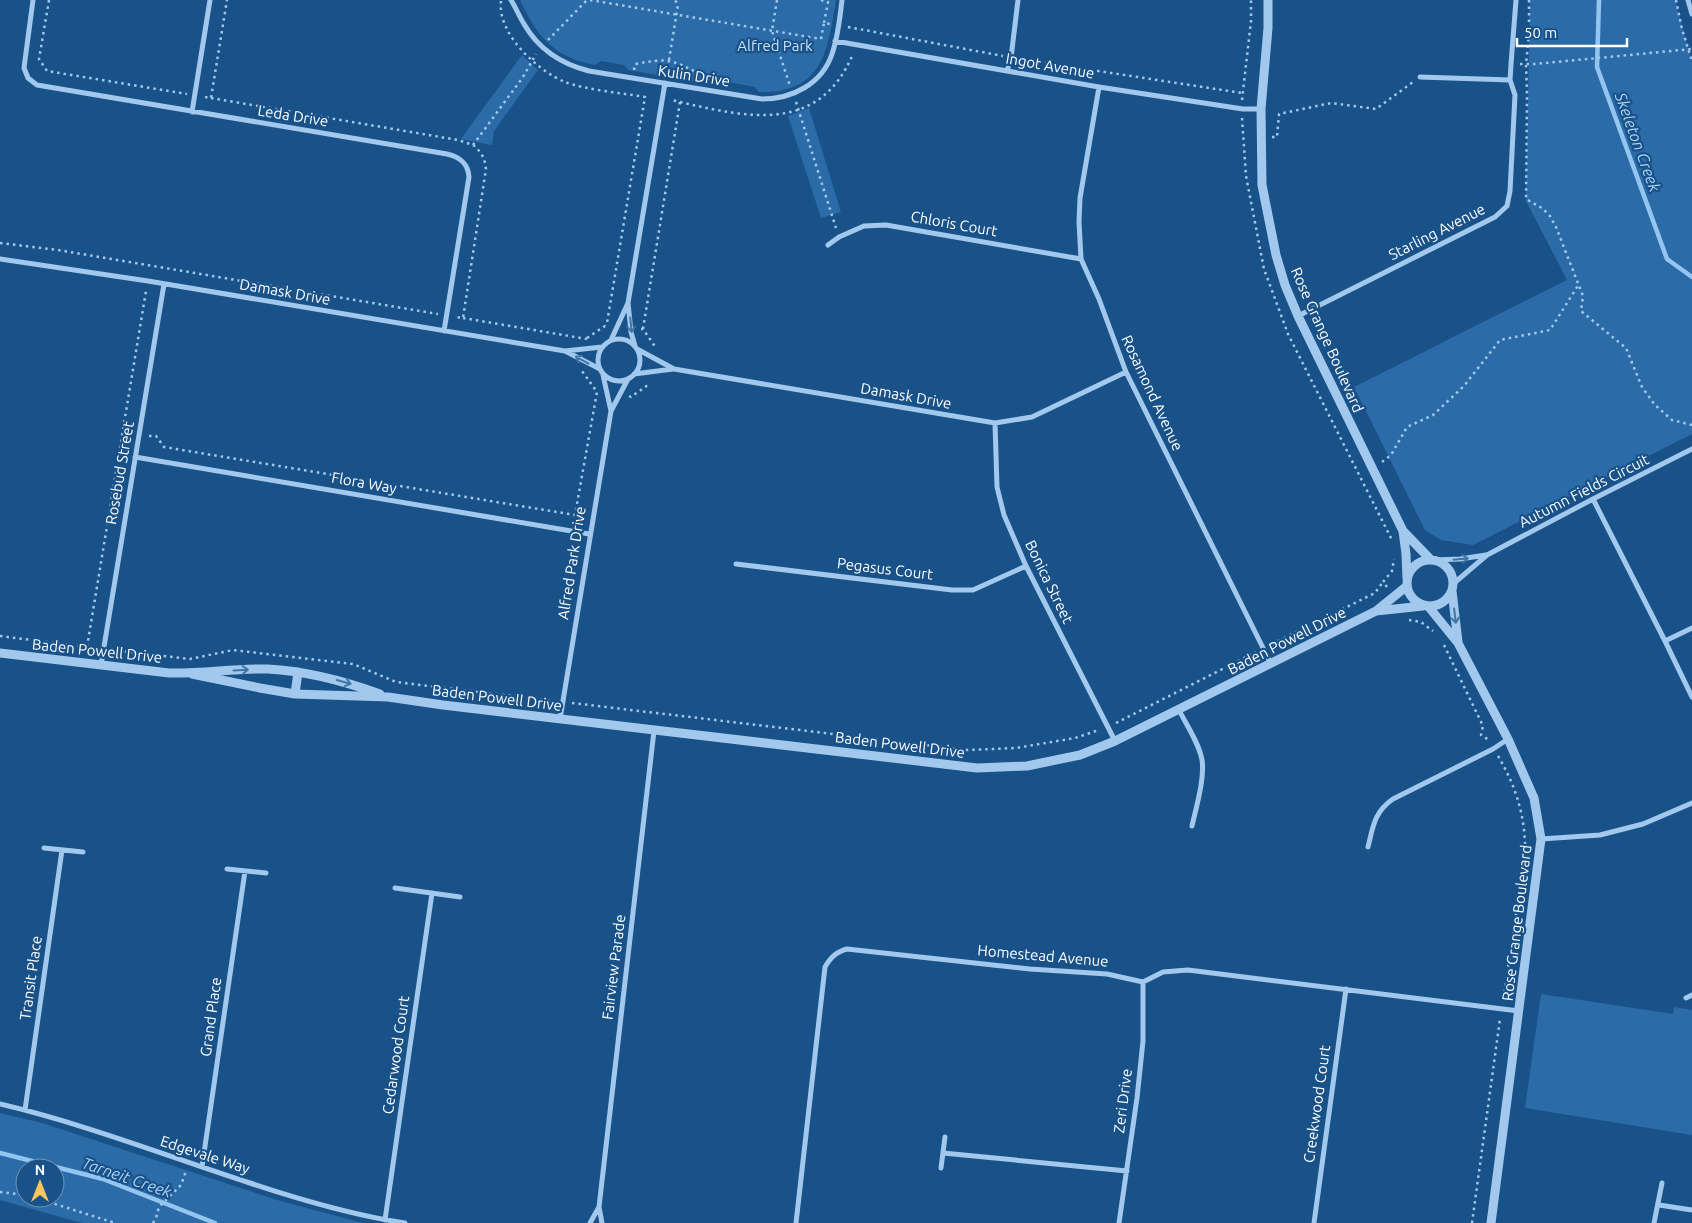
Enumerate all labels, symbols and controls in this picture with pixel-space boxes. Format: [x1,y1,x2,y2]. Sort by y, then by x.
scale bar [1517,15,1627,47]
text: 50 m [1524,24,1557,41]
park label: Alfred Park [737,37,813,54]
street label: Ingot Avenue [1004,49,1096,82]
street label: Kulin Drive [657,61,731,90]
water label: Skeleton Creek [1611,89,1665,195]
street label: Leda Drive [257,102,330,129]
street label: Starling Avenue [1386,200,1488,263]
street label: Chloris Court [909,208,999,240]
street label: Rose Grange Boulevard [1288,265,1367,415]
street label: Damask Drive [238,275,332,308]
one-way arrow [626,316,635,332]
street label: Rosamond Avenue [1118,332,1187,453]
one-way arrow [575,355,590,364]
street label: Damask Drive [859,379,953,412]
street label: Rosebud Street [102,420,137,526]
street label: Autumn Fields Circuit [1516,450,1652,531]
street label: Flora Way [330,468,398,497]
street label: Alfred Park Drive [554,505,589,621]
street label: Bonica Street [1022,537,1077,626]
street label: Pegasus Court [836,554,934,583]
one-way arrow [1452,554,1468,564]
street label: Baden Powell Drive [1225,603,1349,678]
one-way arrow [1450,608,1460,624]
street label: Baden Powell Drive [31,635,163,666]
one-way arrow [232,665,248,674]
one-way arrow [335,678,351,687]
street label: Baden Powell Drive [431,681,563,714]
street label: Baden Powell Drive [834,728,966,761]
street label: Rose Grange Boulevard [1498,844,1535,1002]
street label: Fairview Parade [599,913,628,1021]
street label: Transit Place [16,935,45,1021]
street label: Homestead Avenue [977,941,1109,970]
street label: Grand Place [197,976,224,1058]
street label: Cedarwood Court [379,995,412,1115]
street label: Creekwood Court [1300,1044,1333,1164]
street label: Zeri Drive [1110,1068,1135,1134]
street label: Edgevale Way [158,1132,252,1177]
water label: Tarneit Creek [80,1153,175,1201]
north arrow [15,1158,65,1208]
text: N [35,1162,45,1178]

